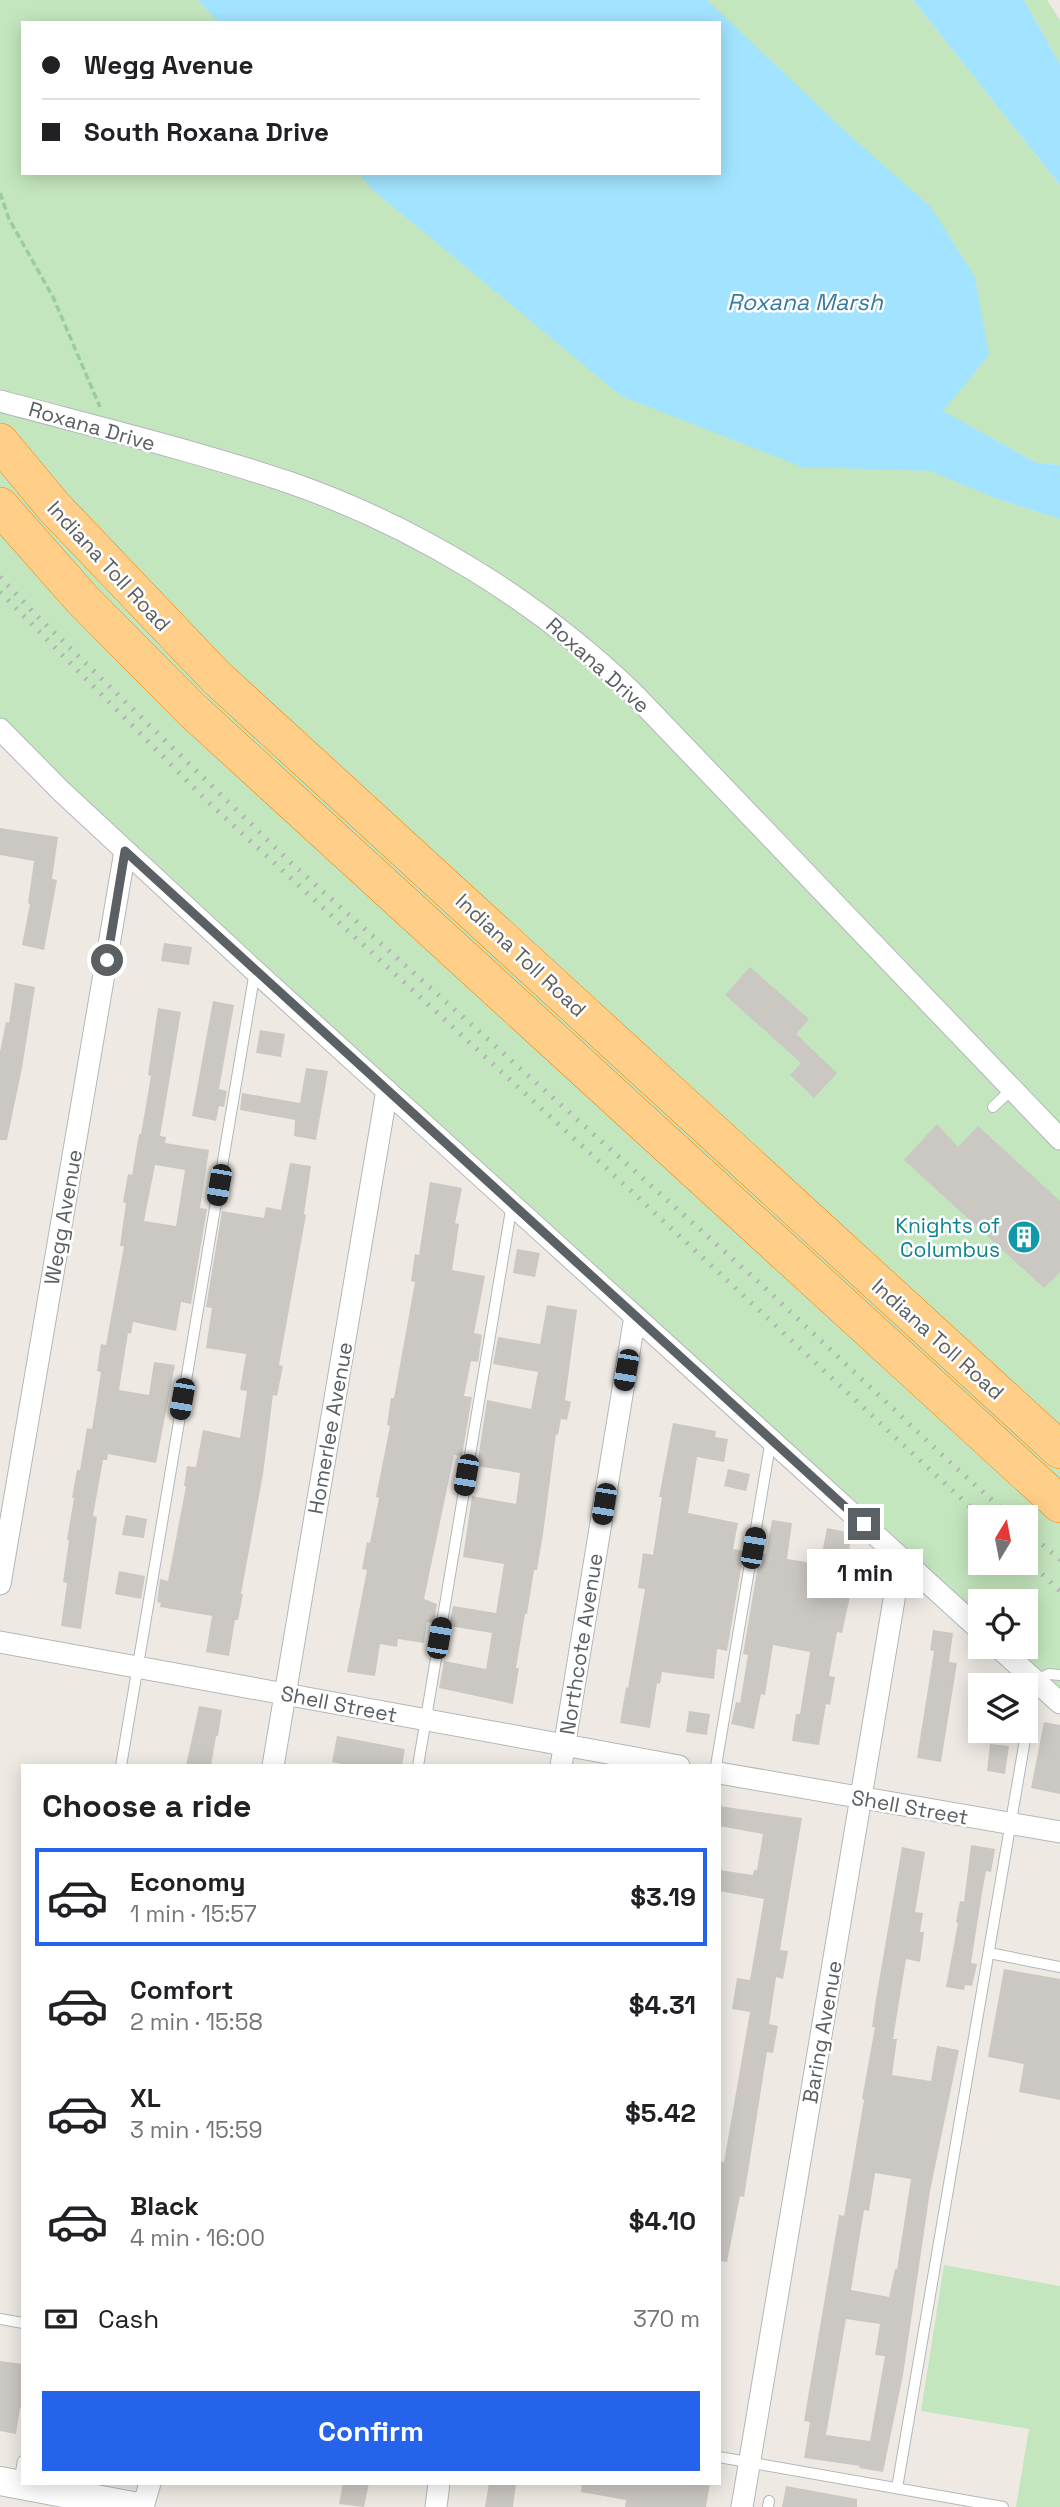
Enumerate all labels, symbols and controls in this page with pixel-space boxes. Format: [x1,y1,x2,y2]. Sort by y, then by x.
text: Wegg Avenue [84,48,254,82]
text: South Roxana Drive [84,115,329,149]
water label: Roxana Marsh [727,287,884,317]
street label: Roxana Drive [26,395,158,457]
street label: Indiana Toll Road [41,495,177,637]
street label: Roxana Drive [540,611,656,719]
street label: Indiana Toll Road [450,887,592,1023]
route start [91,944,123,976]
street label: Wegg Avenue [38,1147,88,1287]
car [206,1162,233,1208]
place label: Knights of Columbus [895,1212,1000,1263]
building icon: Knights of Columbus [1005,1218,1043,1256]
street label: Indiana Toll Road [866,1272,1010,1406]
street label: Homerlee Avenue [302,1340,358,1516]
car [613,1347,640,1393]
car [169,1376,196,1422]
car [453,1452,480,1498]
car [591,1482,618,1526]
north arrow [968,1505,1038,1575]
map controls [968,1505,1038,1743]
route end [848,1508,880,1540]
car [740,1525,767,1571]
callout: 1 min [806,1548,922,1598]
street label: Northcote Avenue [553,1551,609,1737]
text: 1 min [837,1558,893,1588]
button: locate [968,1589,1038,1659]
car [426,1615,453,1661]
button: layers [968,1673,1038,1743]
street label: Shell Street [278,1679,400,1729]
street label: Shell Street [850,1783,970,1831]
text: Choose a ride [42,1786,252,1826]
text: Economy [130,1865,246,1899]
icon: car [46,1866,109,1929]
text: $3.19 [630,1880,696,1914]
text: 1 min · 15:57 [130,1899,257,1929]
street label: Baring Avenue [796,1958,848,2106]
text: Comfort [130,1973,233,2007]
icon: car [46,1974,109,2037]
text: $4.31 [629,1988,696,2022]
text: 2 min · 15:58 [130,2007,263,2037]
text: XL [130,2081,161,2115]
icon: car [46,2082,109,2145]
text: $5.42 [625,2096,696,2130]
text: 3 min · 15:59 [130,2115,263,2145]
text: Black [130,2189,199,2223]
icon: car [46,2190,109,2253]
text: $4.10 [629,2204,696,2238]
text: 4 min · 16:00 [130,2223,265,2253]
icon: cash [42,2300,80,2338]
text: Cash [98,2302,159,2336]
text: 370 m [633,2304,700,2334]
button: Confirm [42,2391,700,2471]

